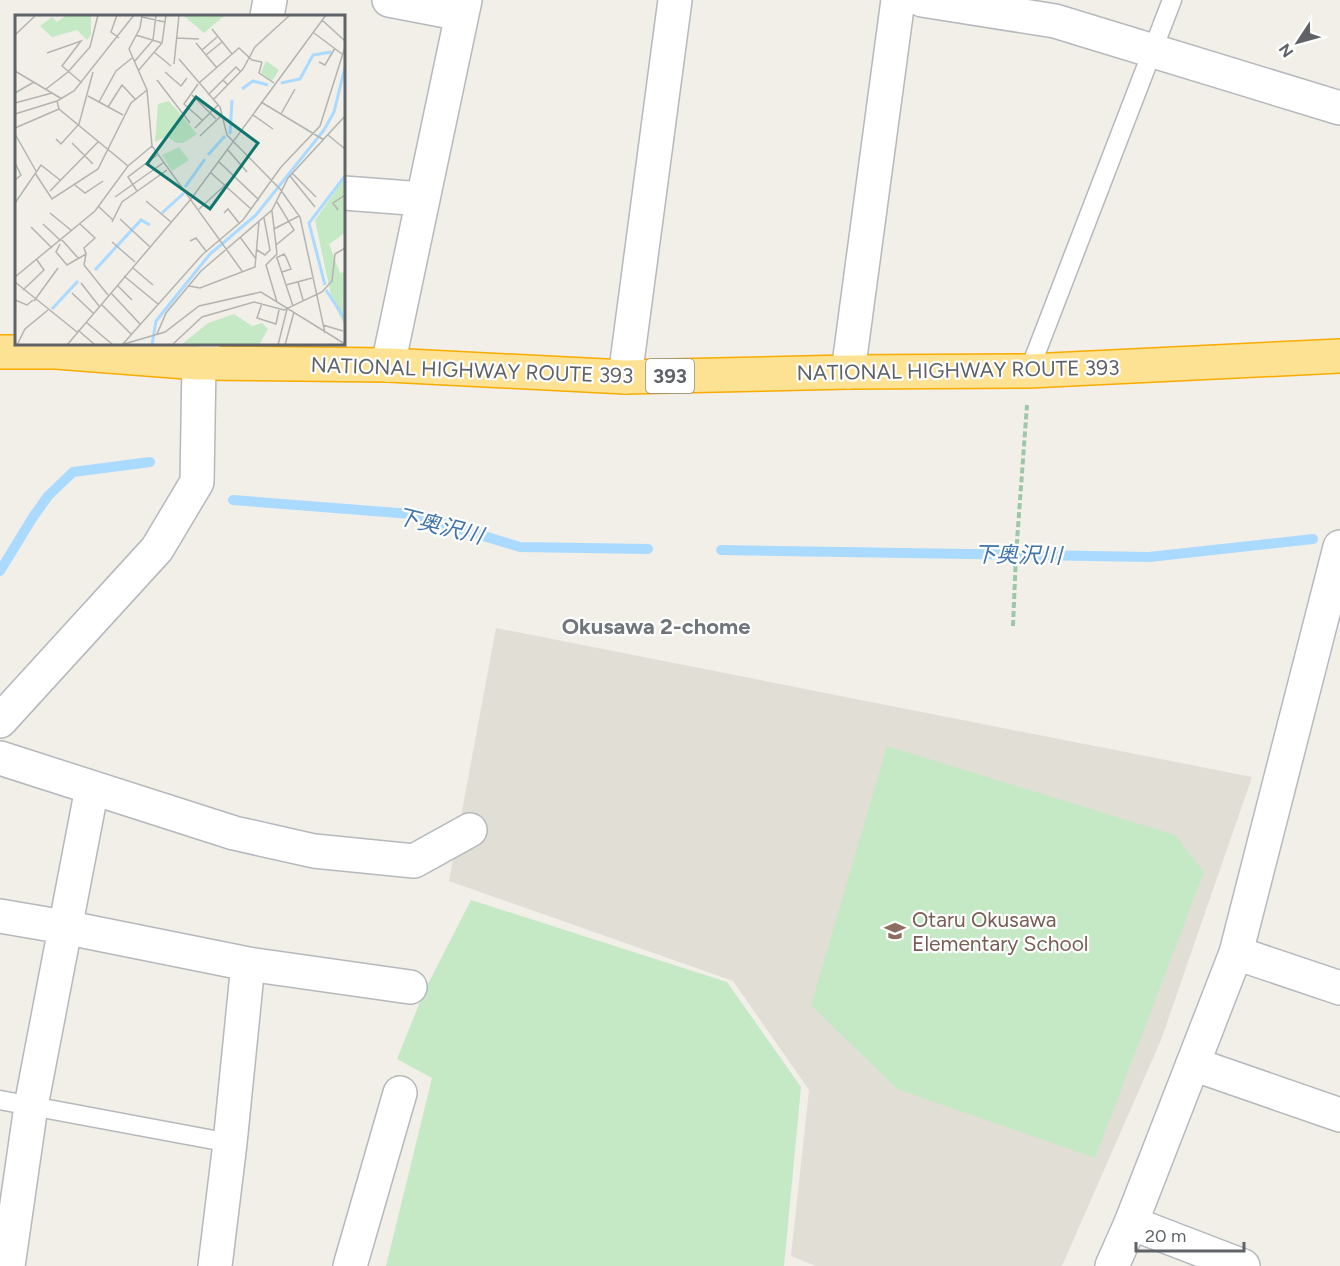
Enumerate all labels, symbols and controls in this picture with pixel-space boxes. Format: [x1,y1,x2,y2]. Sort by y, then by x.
north arrow [1268,12,1328,72]
inset map [15,15,345,345]
text: N [1275,40,1298,61]
street label: NATIONAL HIGHWAY ROUTE 393 [310,352,634,388]
street label: NATIONAL HIGHWAY ROUTE 393 [796,355,1120,385]
road number: 393 [646,359,694,393]
water label: 下奥沢川 [394,502,488,550]
water label: 下奥沢川 [974,541,1064,569]
district label: Okusawa 2-chome [562,613,750,640]
place label: Otaru Okusawa Elementary School [912,907,1088,956]
school or university icon: Otaru Okusawa Elementary School [883,919,907,943]
scale bar [1136,1215,1244,1253]
text: 20 m [1145,1225,1186,1247]

